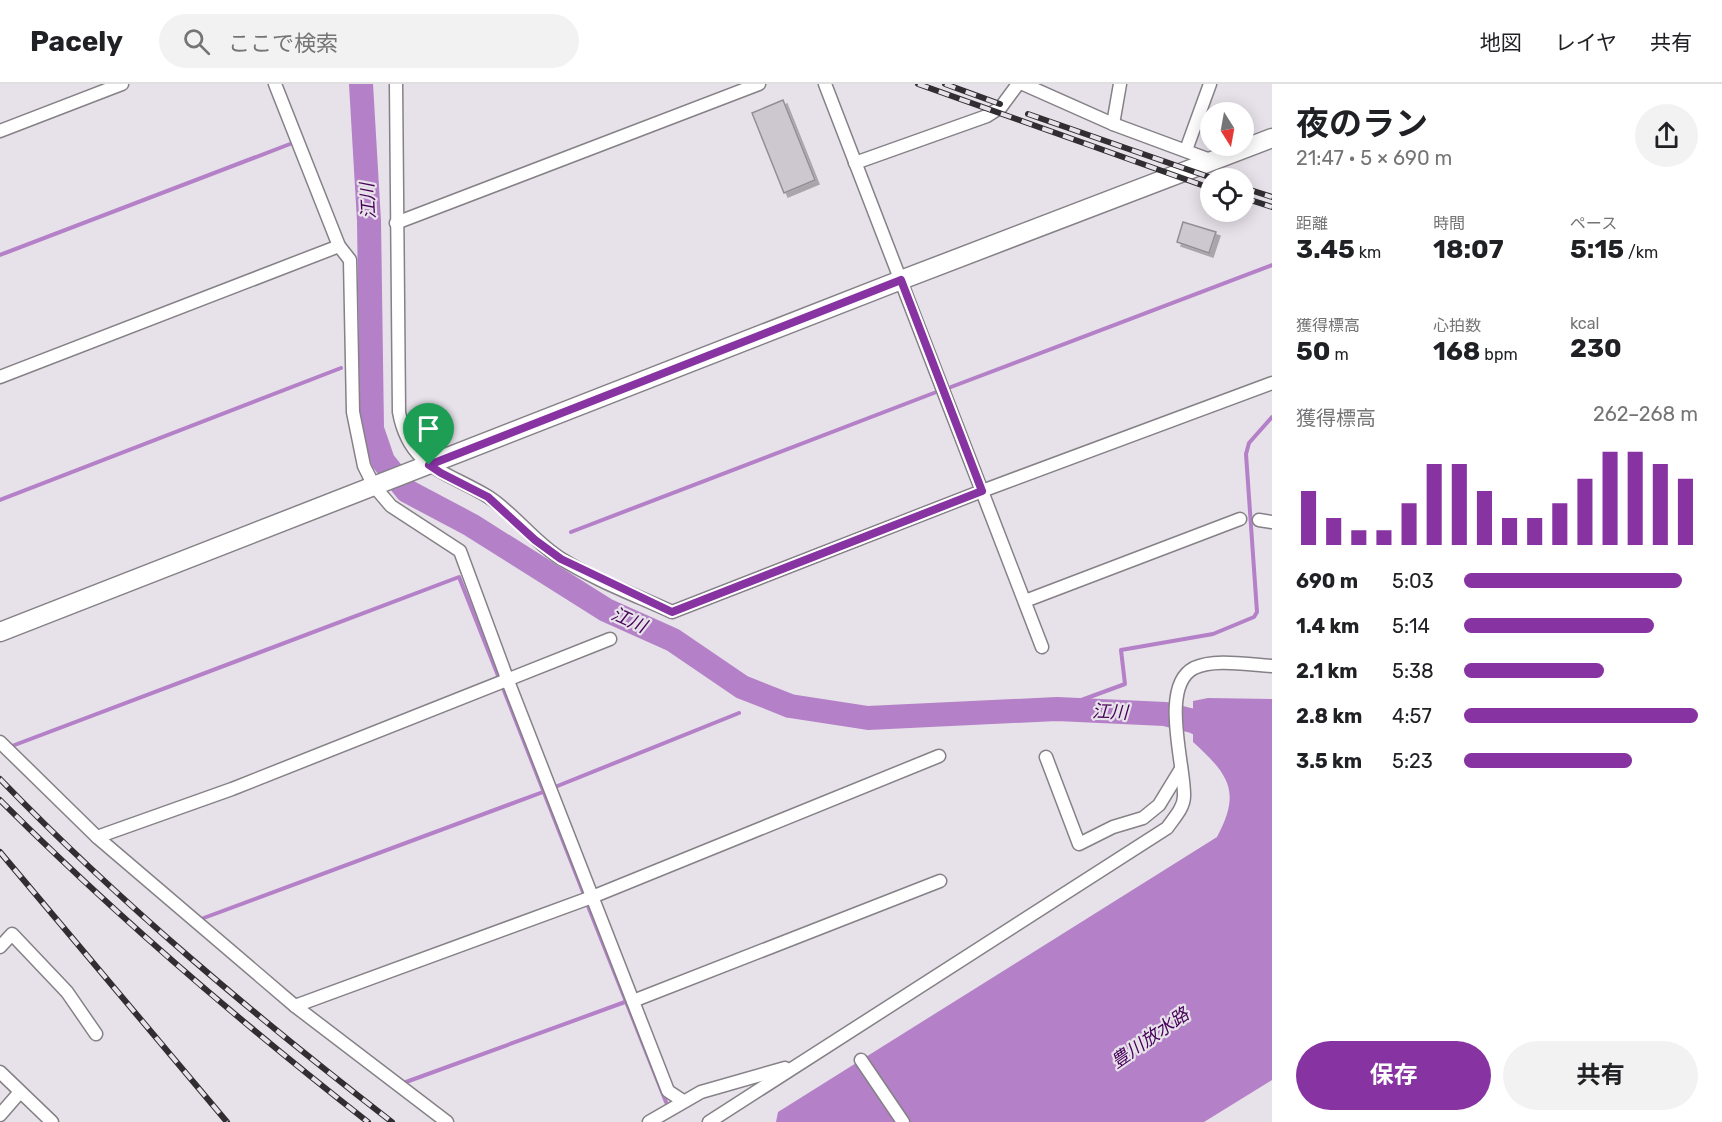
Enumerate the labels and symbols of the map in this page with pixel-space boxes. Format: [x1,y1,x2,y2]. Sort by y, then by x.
north arrow [1200,102,1254,156]
water label: 江川 [356,180,380,220]
pin [403,403,454,465]
water label: 江川 [608,603,652,638]
water label: 江川 [1092,700,1130,724]
water label: 豊川放水路 [1107,1002,1195,1073]

